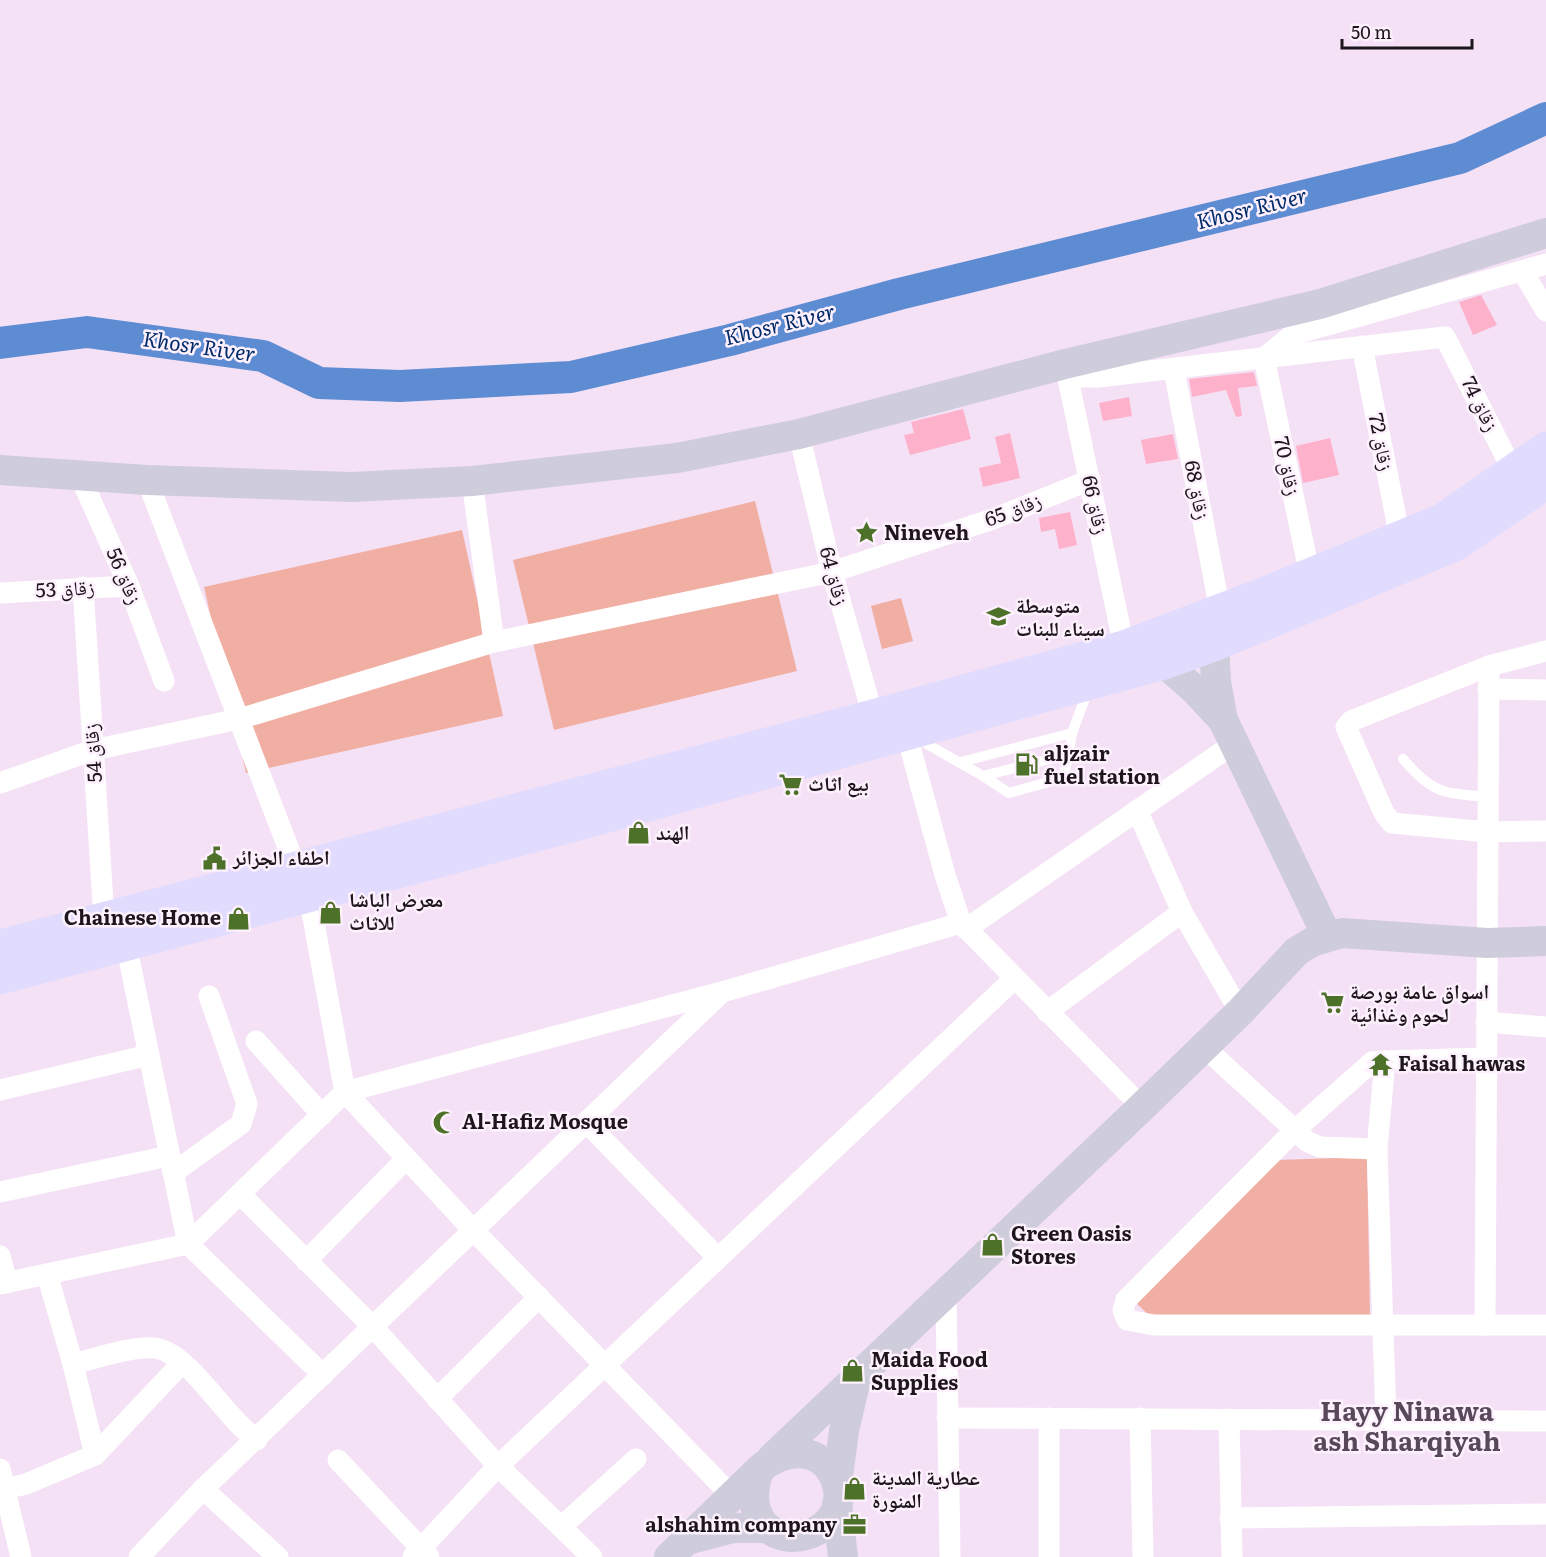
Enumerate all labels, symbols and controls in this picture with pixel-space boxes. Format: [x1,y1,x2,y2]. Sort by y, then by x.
scale bar [1342,12,1472,50]
text: 50 m [1351,18,1392,45]
water label: Khosr River [1193,178,1310,235]
water label: Khosr River [721,294,838,351]
water label: Khosr River [141,321,258,368]
street label: زقاق 74 [1456,371,1508,436]
street label: زقاق 72 [1363,410,1403,473]
street label: زقاق 70 [1268,433,1310,498]
street label: زقاق 68 [1179,457,1219,522]
street label: زقاق 66 [1076,472,1118,537]
street label: زقاق 65 [979,484,1045,533]
place label: Nineveh [884,516,970,546]
place icon: Nineveh [853,520,879,546]
street label: زقاق 56 [101,542,151,608]
street label: زقاق 64 [814,543,858,608]
street label: زقاق 53 [35,570,95,604]
place label: متوسطة سيناء للبنات [1016,589,1105,642]
school or university icon: متوسطة سيناء للبنات [985,604,1011,630]
street label: زقاق 54 [74,723,108,784]
place label: aljzair fuel station [1044,737,1160,790]
fuel station icon: aljzair fuel station [1013,752,1039,778]
place label: بيع اثاث [808,767,869,798]
supermarket icon: بيع اثاث [777,771,803,797]
place label: الهند [656,816,690,846]
shop icon: الهند [625,820,651,846]
place label: اطفاء الجزائر [232,841,330,871]
public building icon: اطفاء الجزائر [202,845,228,871]
place label: معرض الباشا للاثاث [349,883,443,936]
shop icon: معرض الباشا للاثاث [318,899,344,925]
place label: Chainese Home [64,901,221,931]
shop icon: Chainese Home [226,905,252,931]
place label: اسواق عامة بورصة لحوم وغذائية [1350,975,1489,1029]
supermarket icon: اسواق عامة بورصة لحوم وغذائية [1319,990,1345,1016]
place label: Faisal hawas [1398,1047,1525,1077]
temple icon: Faisal hawas [1367,1051,1393,1077]
place label: Al-Hafiz Mosque [462,1105,628,1135]
mosque icon: Al-Hafiz Mosque [431,1109,457,1135]
place label: Green Oasis Stores [1011,1217,1132,1270]
shop icon: Green Oasis Stores [980,1232,1006,1258]
place label: Maida Food Supplies [871,1343,988,1396]
shop icon: Maida Food Supplies [840,1358,866,1384]
district label: Hayy Ninawa ash Sharqiyah [1313,1390,1501,1459]
place label: عطارية المدينة المنورة [872,1461,980,1514]
shop icon: عطارية المدينة المنورة [841,1476,867,1502]
place label: alshahim company [645,1508,838,1538]
office icon: alshahim company [842,1512,868,1538]

